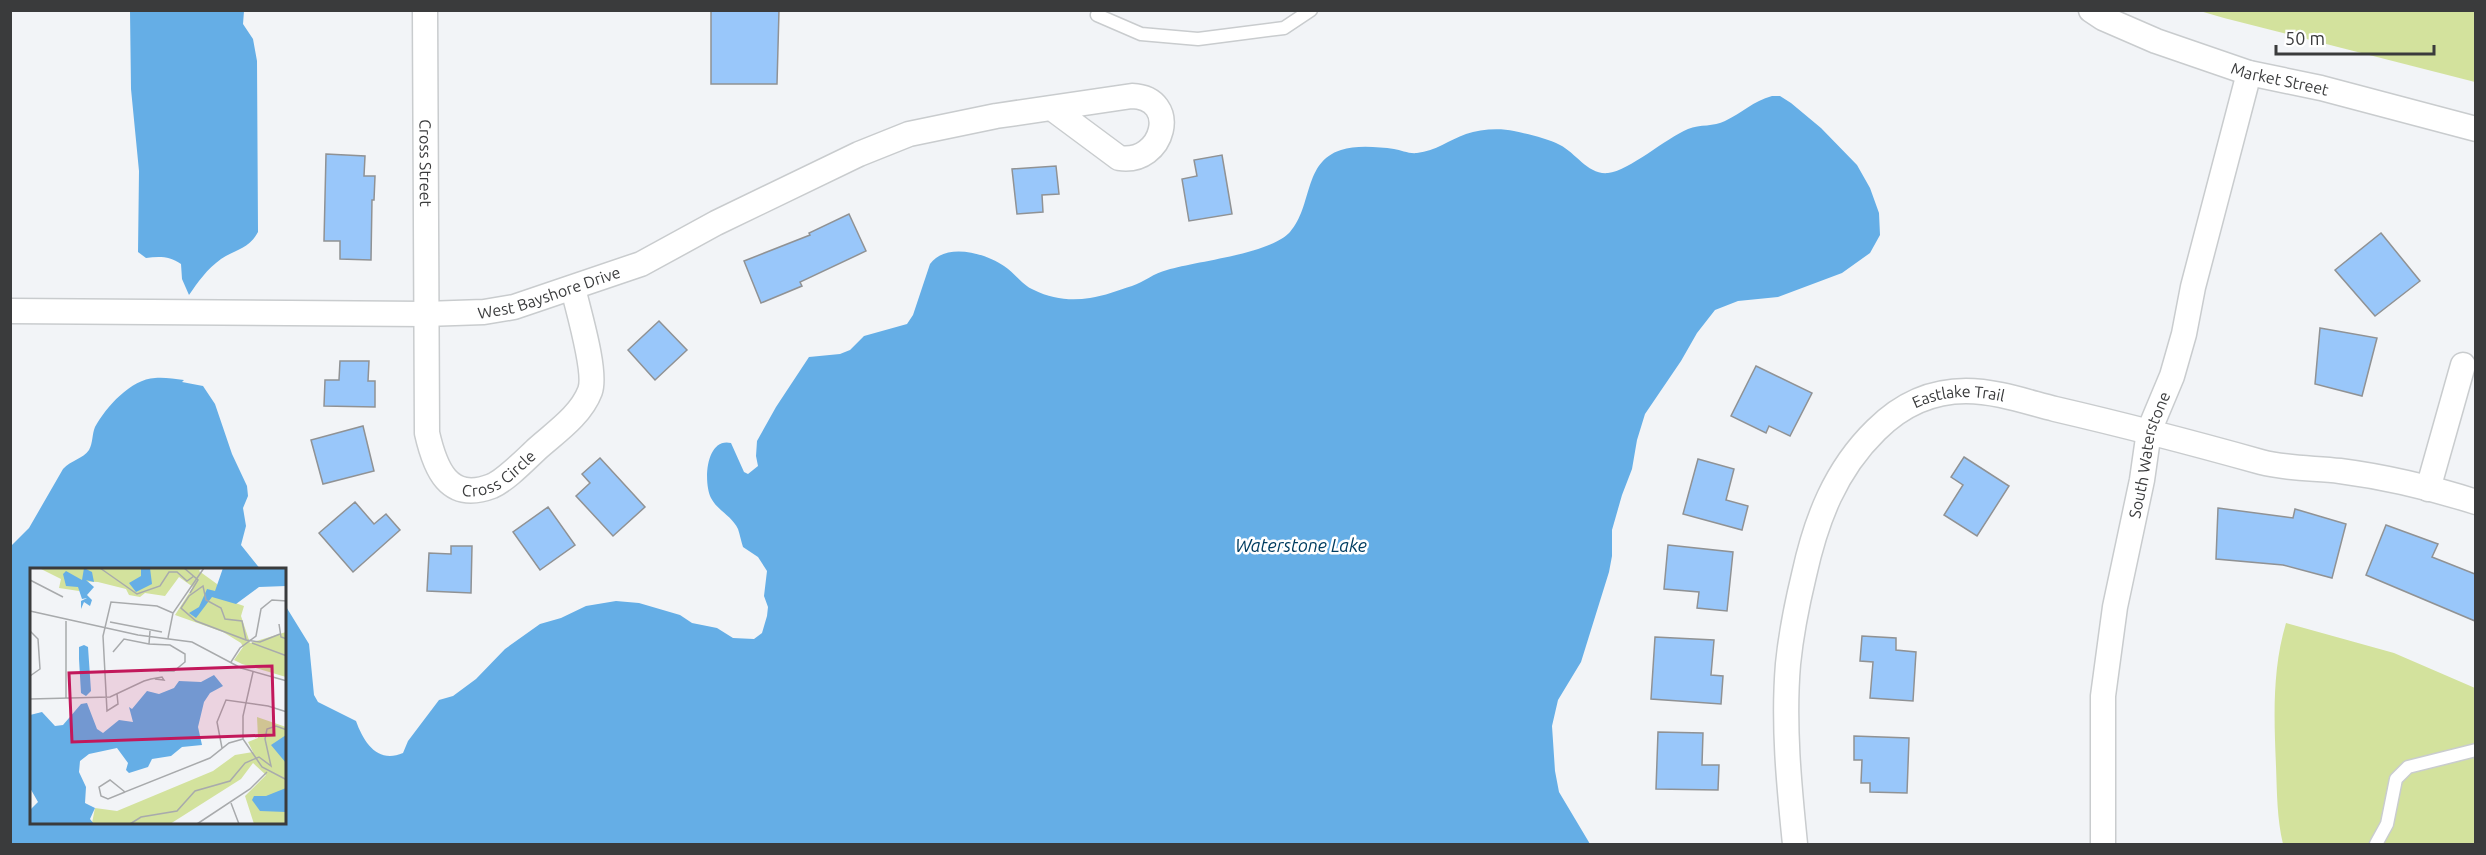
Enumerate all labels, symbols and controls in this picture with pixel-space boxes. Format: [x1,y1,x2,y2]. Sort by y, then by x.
scale bar [2276,18,2434,56]
text: 50 m [2285,28,2325,48]
street label: Market Street [2229,59,2331,99]
street label: Cross Street [417,119,435,208]
street label: West Bayshore Drive [476,263,623,322]
street label: Eastlake Trail [1909,382,2007,411]
street label: South Waterstone [2125,389,2174,520]
street label: Cross Circle [461,446,539,500]
water label: Waterstone Lake [1235,535,1367,555]
inset map [30,568,286,825]

